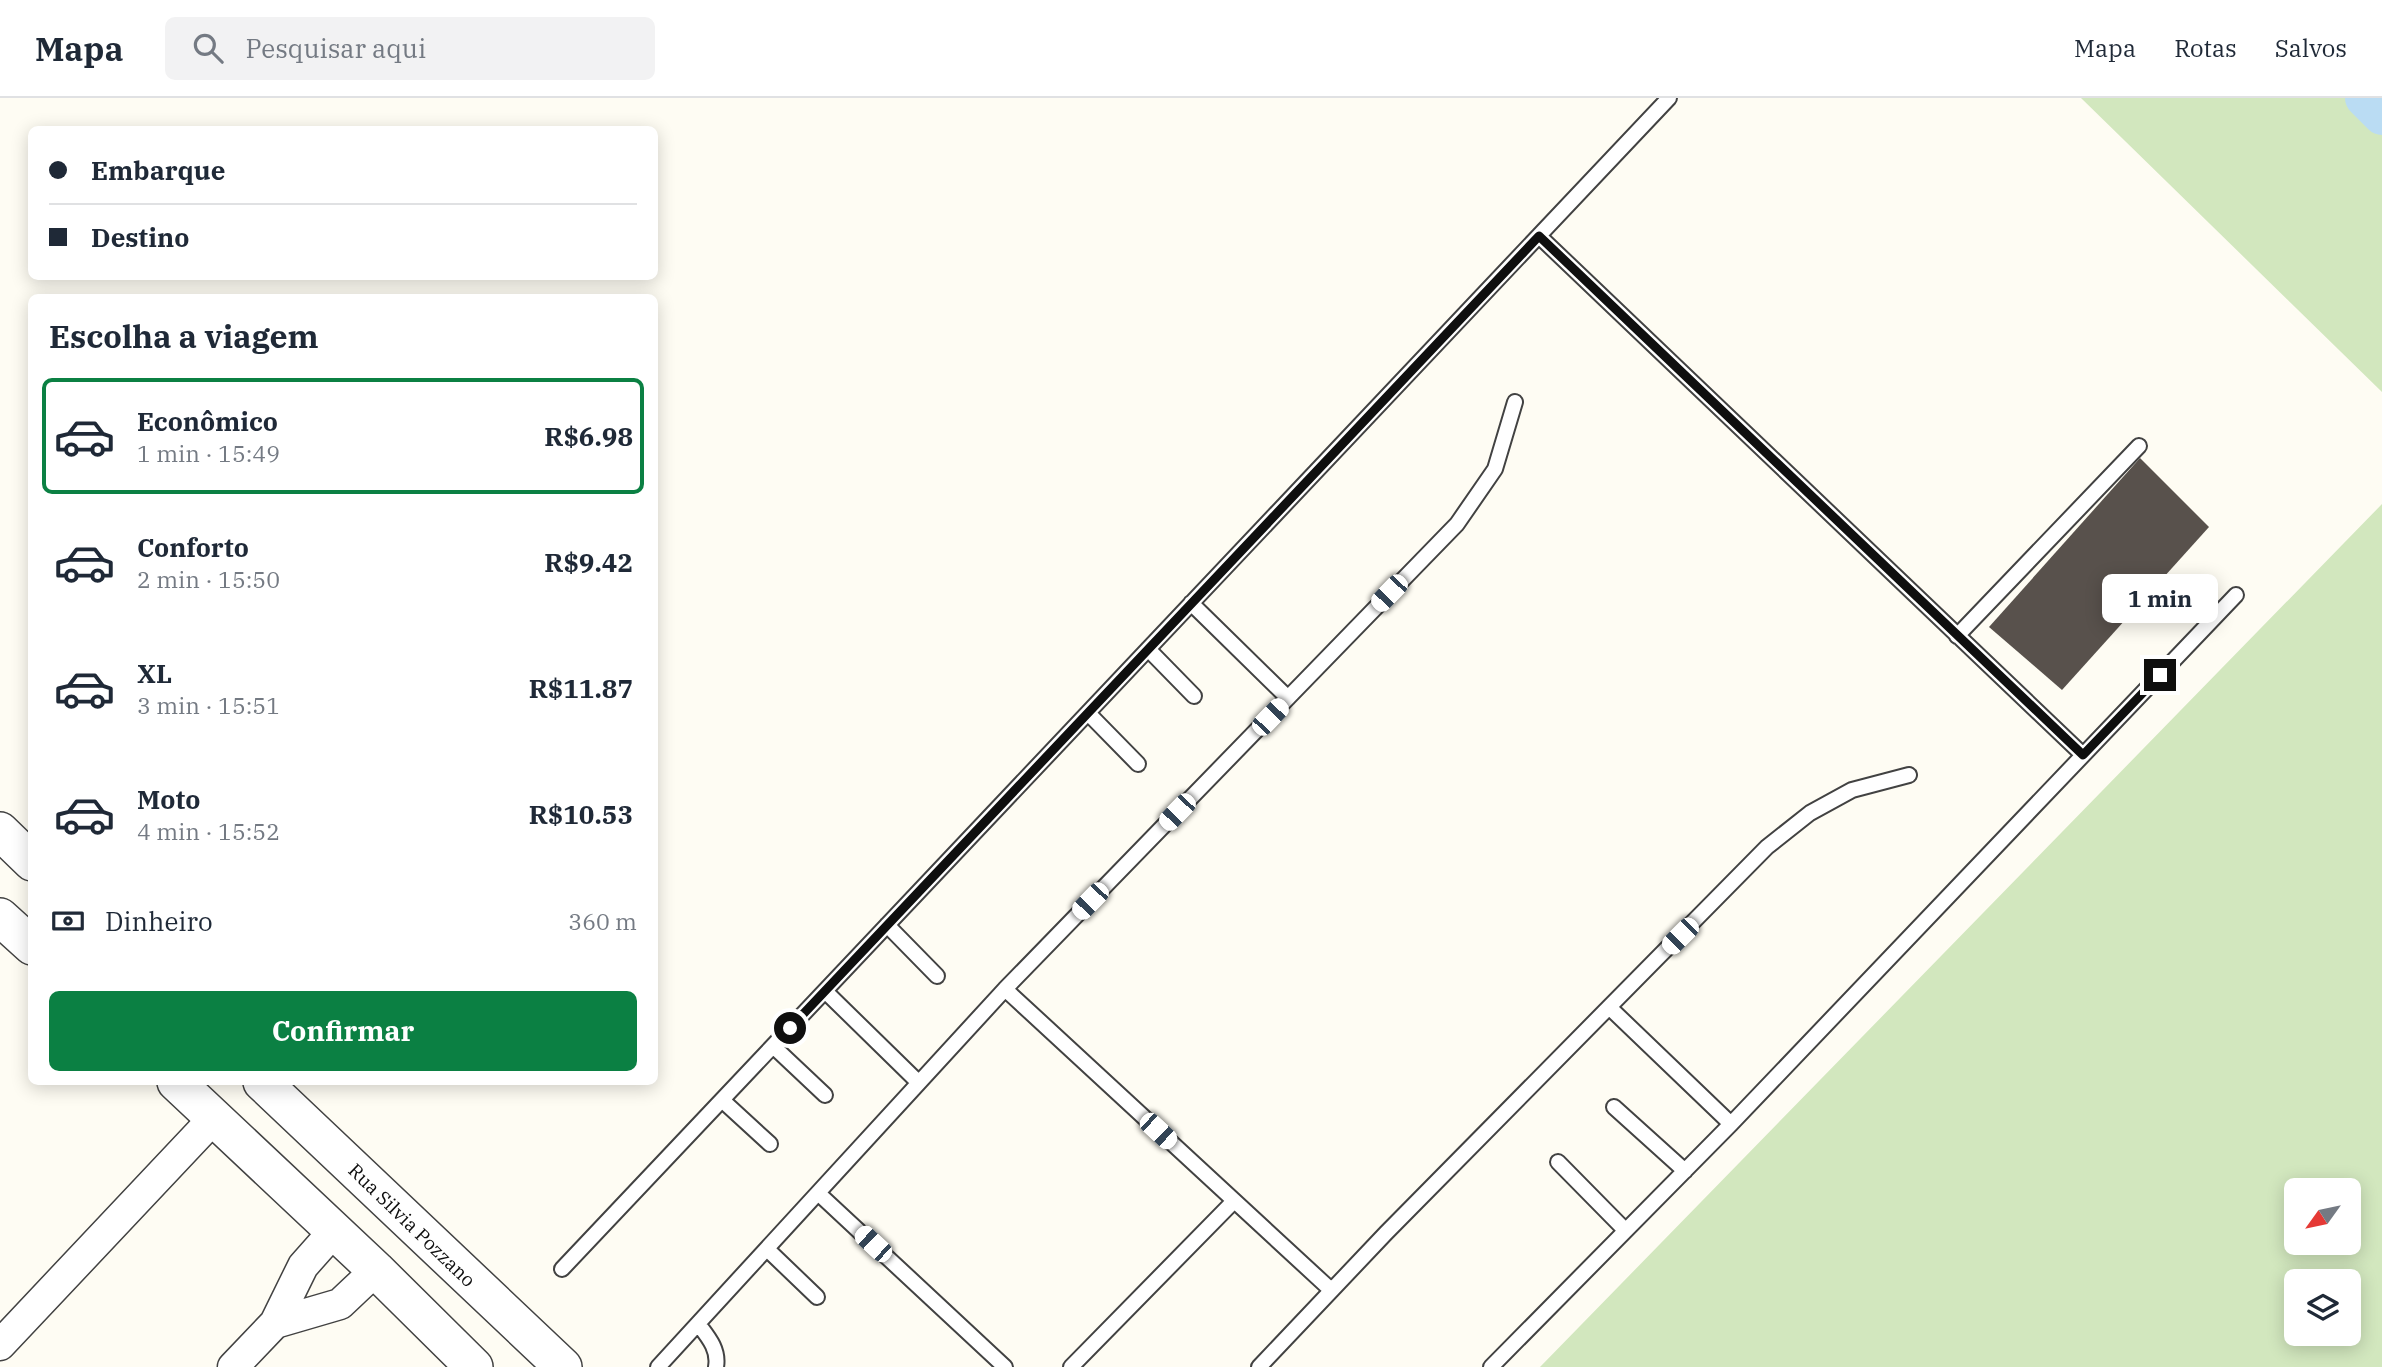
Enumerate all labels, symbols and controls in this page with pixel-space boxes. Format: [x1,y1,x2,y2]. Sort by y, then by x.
search box [165,17,655,80]
text: Mapa [35,27,123,70]
icon: search [189,29,227,67]
text: Pesquisar aqui [245,31,426,65]
text: Mapa [2074,32,2136,64]
text: Rotas [2174,32,2237,64]
text: Salvos [2275,32,2347,64]
text: Embarque [91,153,225,187]
text: Destino [91,220,189,254]
text: Escolha a viagem [49,315,319,357]
text: Econômico [137,404,278,438]
icon: car [53,405,116,468]
text: R$6.98 [544,419,633,453]
text: 1 min · 15:49 [137,438,280,468]
text: Conforto [137,530,249,564]
icon: car [53,531,116,594]
text: R$9.42 [544,545,633,579]
text: 2 min · 15:50 [137,564,280,594]
car [1367,571,1412,615]
callout: 1 min [2102,574,2218,622]
text: 1 min [2128,583,2192,613]
text: XL [137,656,172,690]
icon: car [53,657,116,720]
route end [2144,659,2176,691]
text: R$11.87 [529,671,633,705]
text: 3 min · 15:51 [137,690,280,720]
car [1248,695,1293,739]
text: Moto [137,782,200,816]
icon: car [53,783,116,846]
car [1155,790,1200,834]
text: R$10.53 [529,797,633,831]
text: 4 min · 15:52 [137,816,280,846]
car [1068,879,1113,923]
icon: cash [49,902,87,940]
text: Dinheiro [105,904,213,938]
text: 360 m [568,906,637,936]
car [1658,914,1703,958]
button: Confirmar [49,991,637,1071]
route start [774,1012,806,1044]
car [1136,1109,1181,1153]
street label: Rua Silvia Pozzano [343,1158,481,1292]
north arrow [2284,1178,2361,1255]
map controls [2284,1178,2361,1346]
car [851,1222,896,1266]
button: layers [2284,1269,2361,1346]

